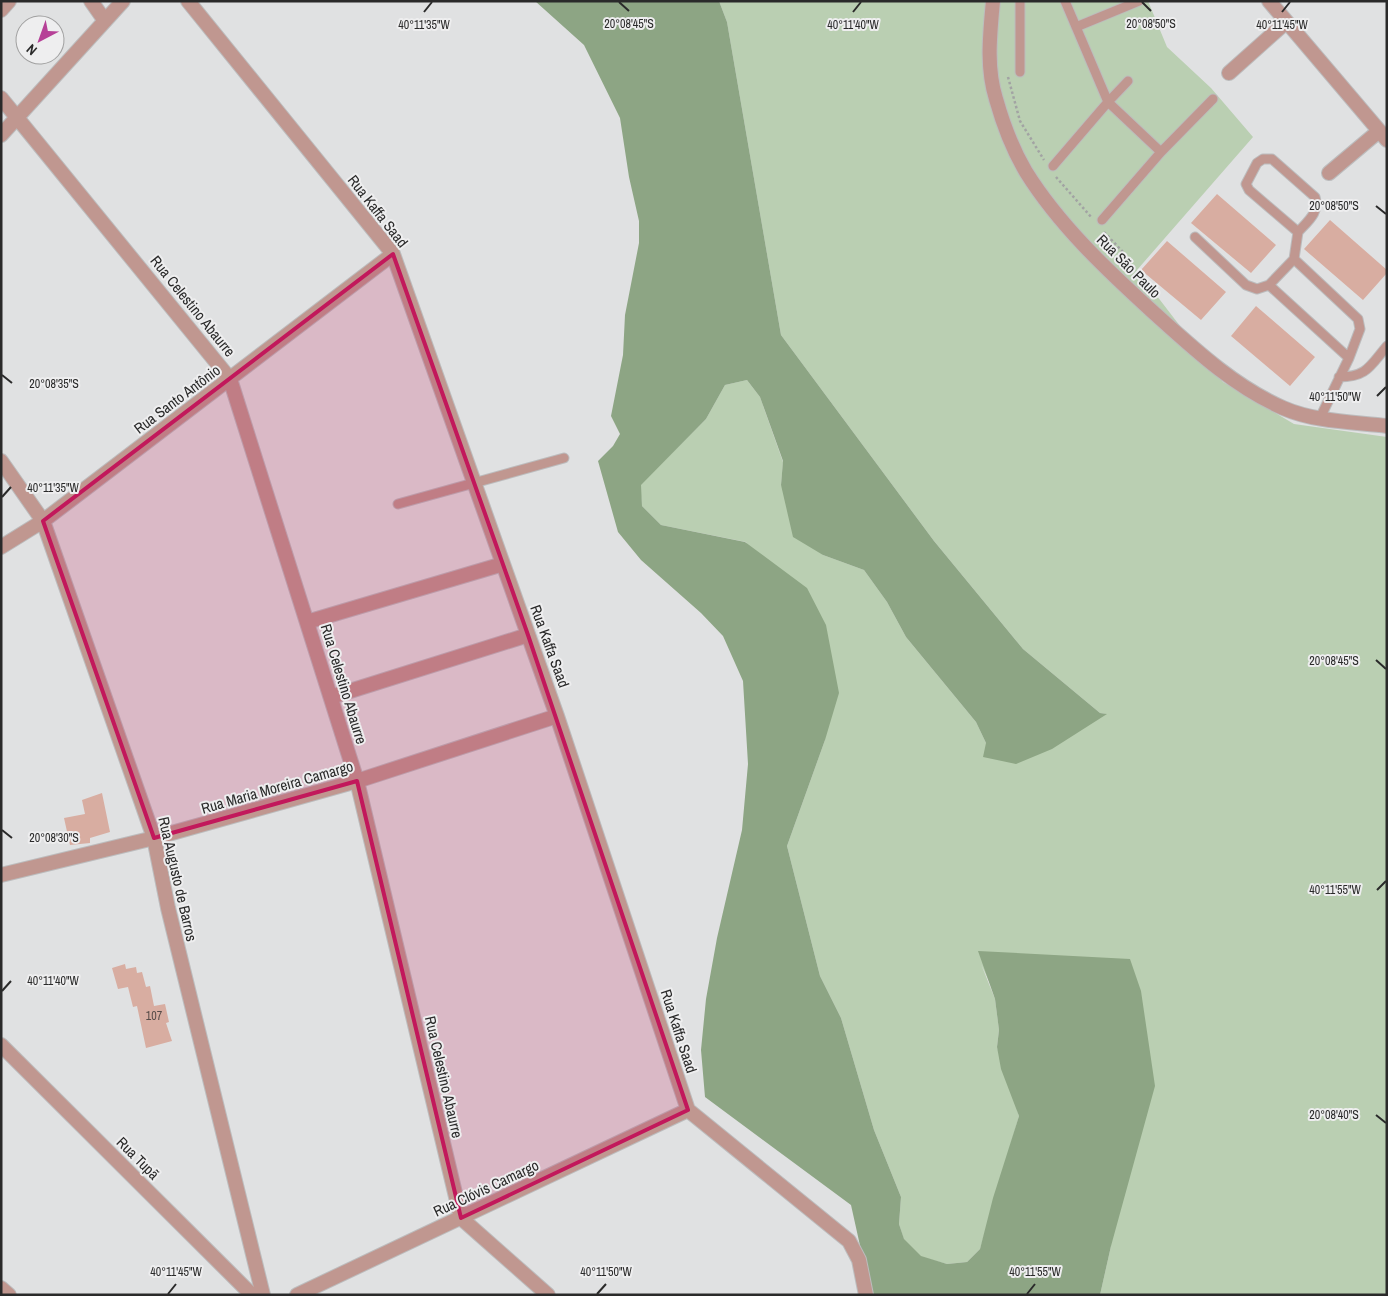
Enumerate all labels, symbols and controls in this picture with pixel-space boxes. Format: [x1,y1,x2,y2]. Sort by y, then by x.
north arrow [15,15,65,65]
text: 20°08'45"S [604,16,654,32]
text: 20°08'50"S [1126,16,1176,32]
text: 40°11'35"W [398,17,450,33]
text: 40°11'40"W [827,17,879,33]
text: 40°11'45"W [1256,17,1308,33]
text: N [22,40,41,59]
street label: Rua Kaffa Saad [343,170,413,252]
text: 20°08'50"S [1309,198,1359,214]
street label: Rua São Paulo [1092,229,1166,303]
street label: Rua Celestino Abaurre [146,251,240,361]
street label: Rua Santo Antônio [129,359,225,438]
text: 20°08'35"S [29,376,79,392]
text: 40°11'50"W [1309,389,1361,405]
text: 40°11'35"W [27,480,79,496]
street label: Rua Kaffa Saad [525,602,575,690]
street label: Rua Celestino Abaurre [316,621,372,747]
text: 20°08'45"S [1309,653,1359,669]
street label: Rua Maria Moreira Camargo [199,755,356,819]
street label: Rua Augusto de Barros [153,815,203,943]
text: 20°08'30"S [29,830,79,846]
text: 40°11'55"W [1309,882,1361,898]
text: 40°11'40"W [27,973,79,989]
street label: Rua Kaffa Saad [656,987,702,1075]
house number: 107 [146,1008,163,1024]
street label: Rua Celestino Abaurre [420,1014,468,1140]
text: 20°08'40"S [1309,1107,1359,1123]
street label: Rua Tupã [112,1132,164,1184]
street label: Rua Clóvis Camargo [430,1154,542,1222]
text: 40°11'45"W [150,1264,202,1280]
text: 40°11'50"W [580,1264,632,1280]
text: 40°11'55"W [1009,1264,1061,1280]

